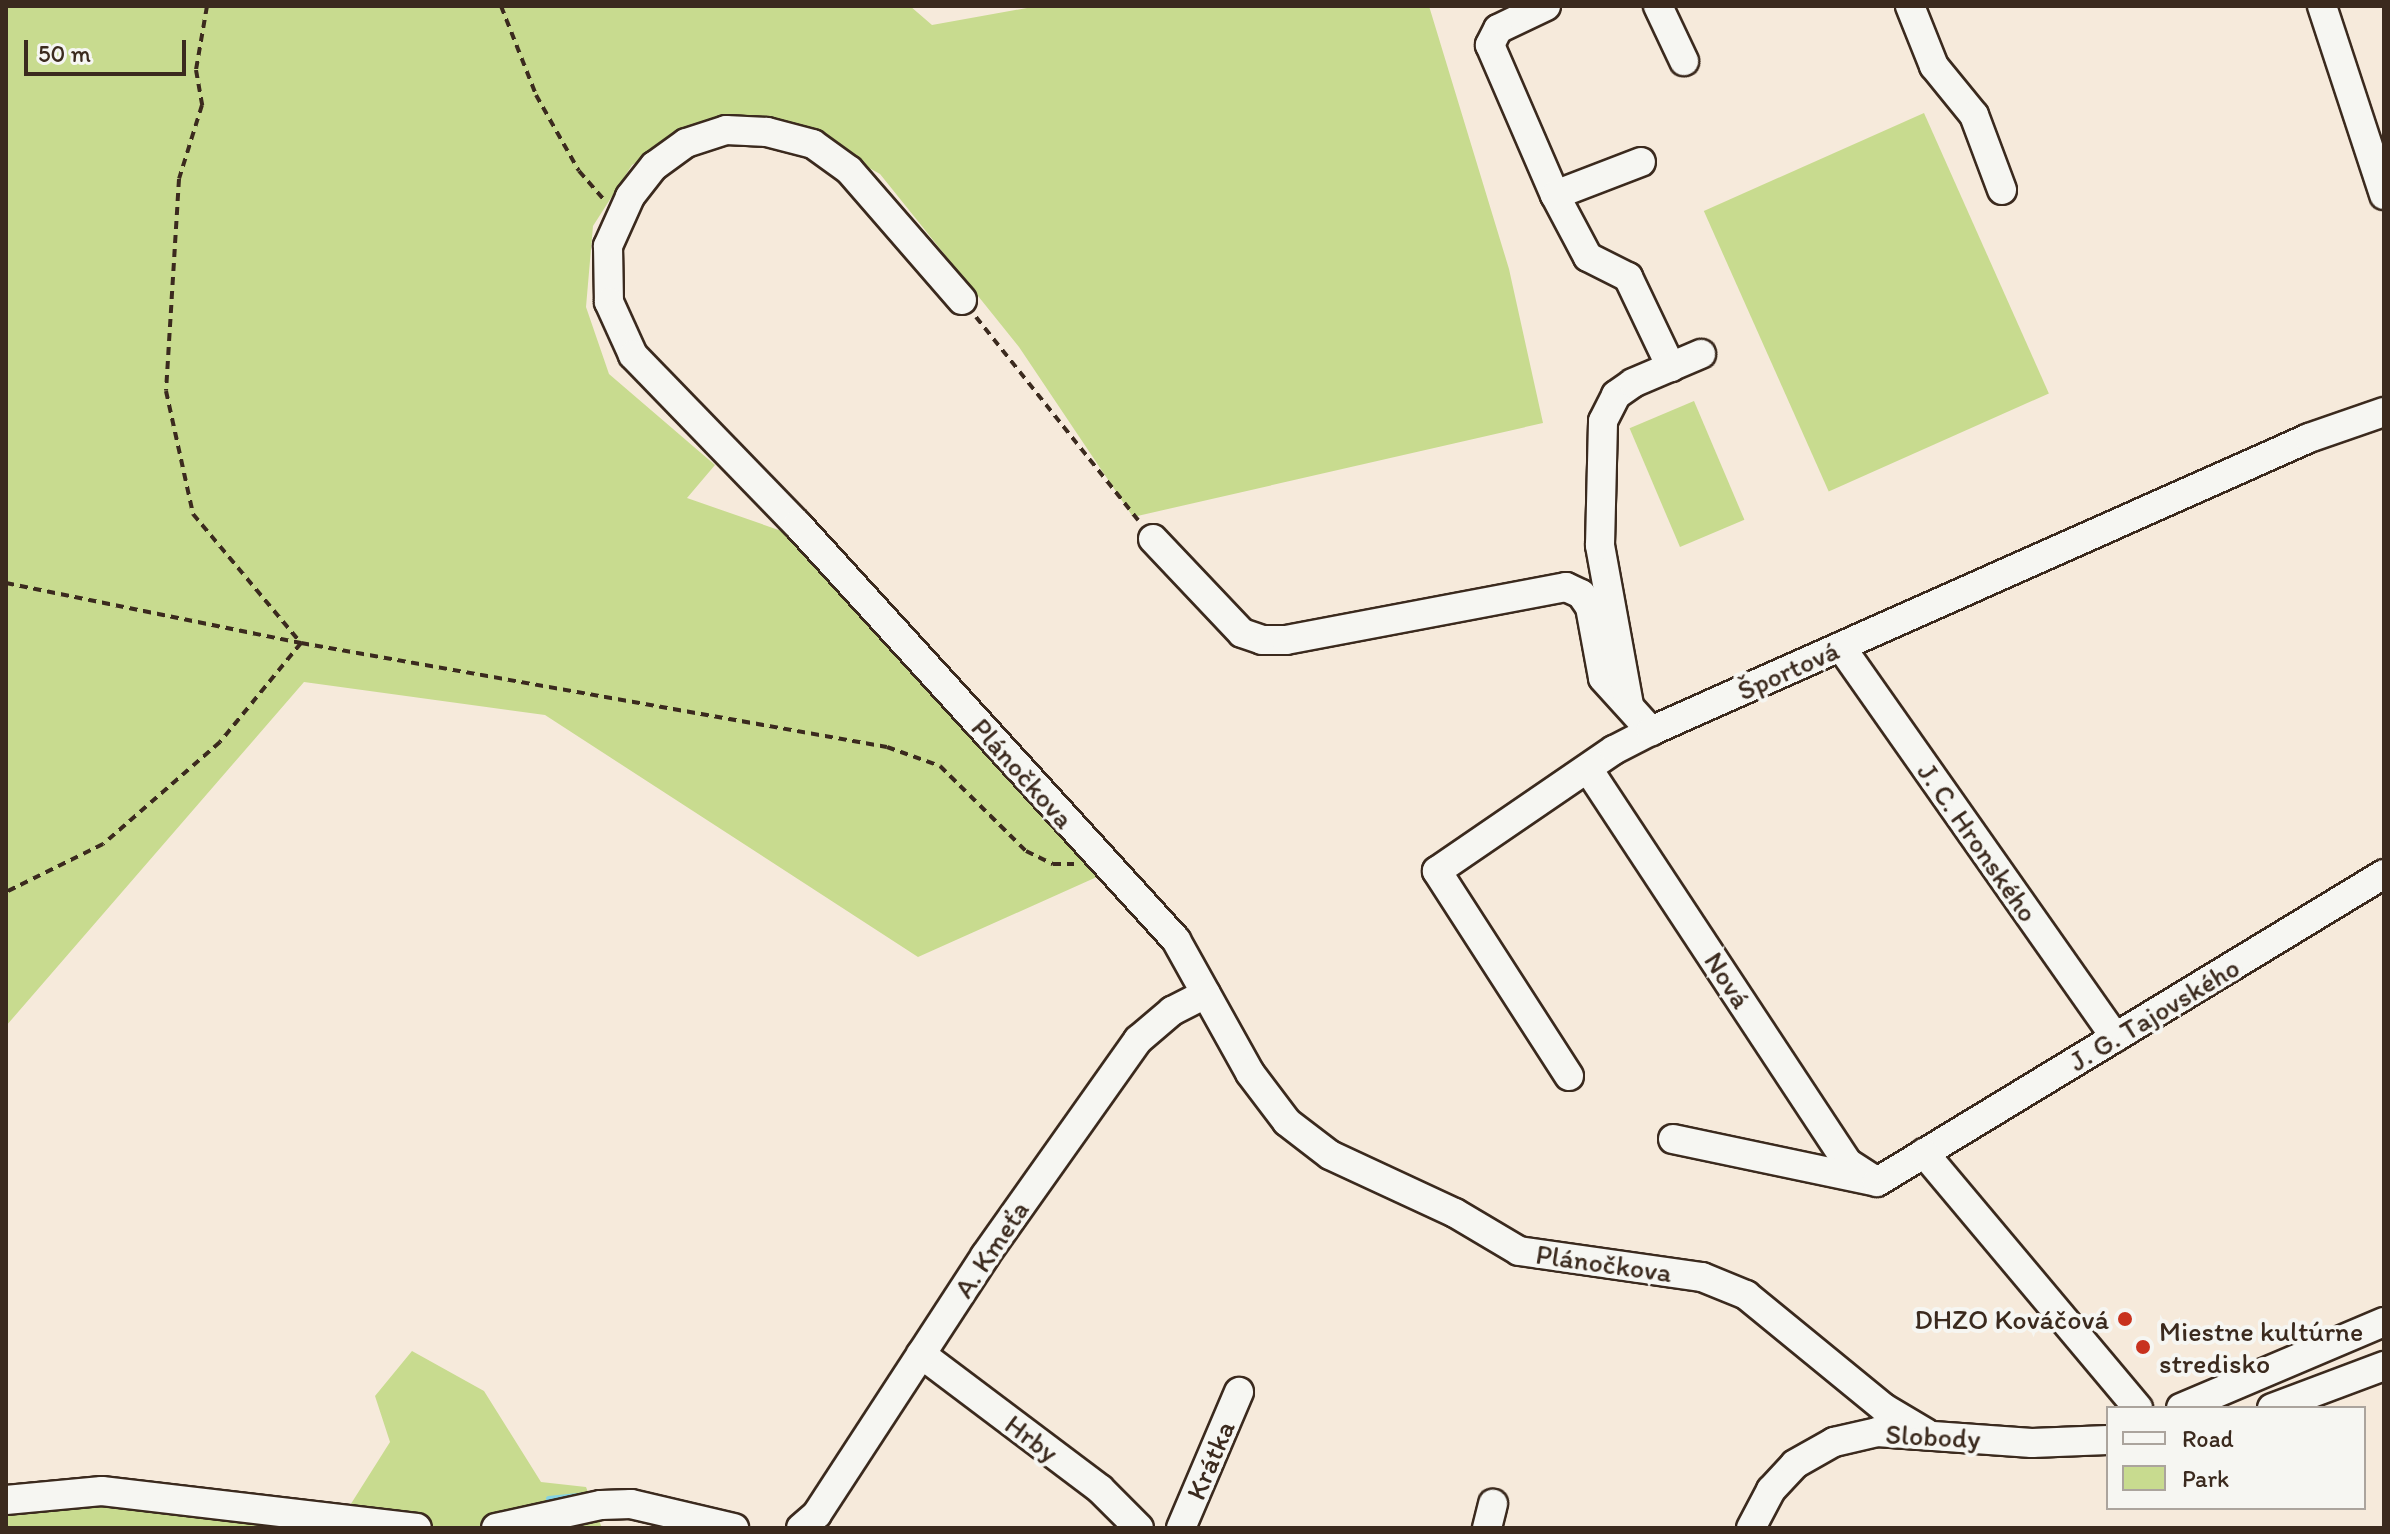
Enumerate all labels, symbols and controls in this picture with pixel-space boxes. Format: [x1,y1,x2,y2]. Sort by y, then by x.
scale bar [28,24,190,74]
text: 50 m [38,39,91,68]
street label: Športová [1732,633,1844,707]
street label: Plánočkova [965,711,1081,835]
street label: J. C. Hronského [1911,756,2045,928]
street label: Nová [1697,945,1759,1015]
street label: J. G. Tajovského [2064,951,2244,1077]
street label: A. Kmeťa [946,1194,1036,1304]
street label: Plánočkova [1534,1237,1674,1289]
place label: DHZO Kováčová [1914,1302,2109,1336]
marker: DHZO Kováčová [2116,1310,2134,1328]
place label: Miestne kultúrne stredisko [2159,1314,2363,1380]
marker: Miestne kultúrne stredisko [2134,1338,2152,1356]
legend [2106,1406,2366,1510]
street label: Hrby [999,1407,1065,1469]
street label: Krátka [1178,1415,1242,1505]
street label: Slobody [1885,1417,1981,1455]
text: Road [2182,1424,2234,1453]
text: Park [2182,1464,2229,1493]

